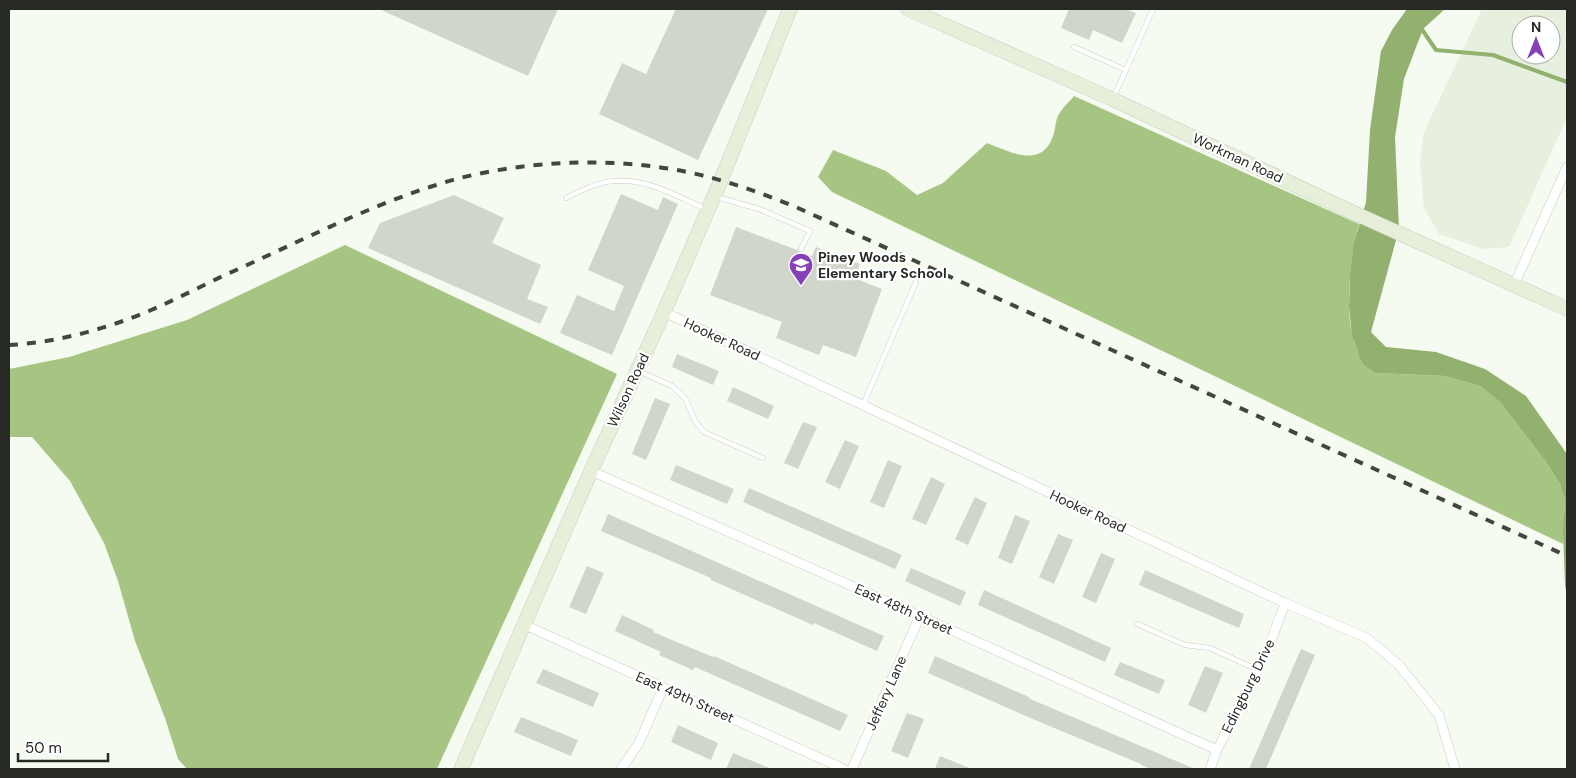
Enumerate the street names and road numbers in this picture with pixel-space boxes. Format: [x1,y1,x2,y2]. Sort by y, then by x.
street label: Workman Road [1190,129,1286,187]
street label: Hooker Road [681,313,763,365]
street label: Wilson Road [603,350,653,430]
street label: Hooker Road [1047,485,1129,537]
street label: East 48th Street [852,579,956,639]
street label: Edingburg Drive [1217,636,1279,736]
street label: Jeffery Lane [862,653,910,733]
street label: East 49th Street [633,667,737,727]

